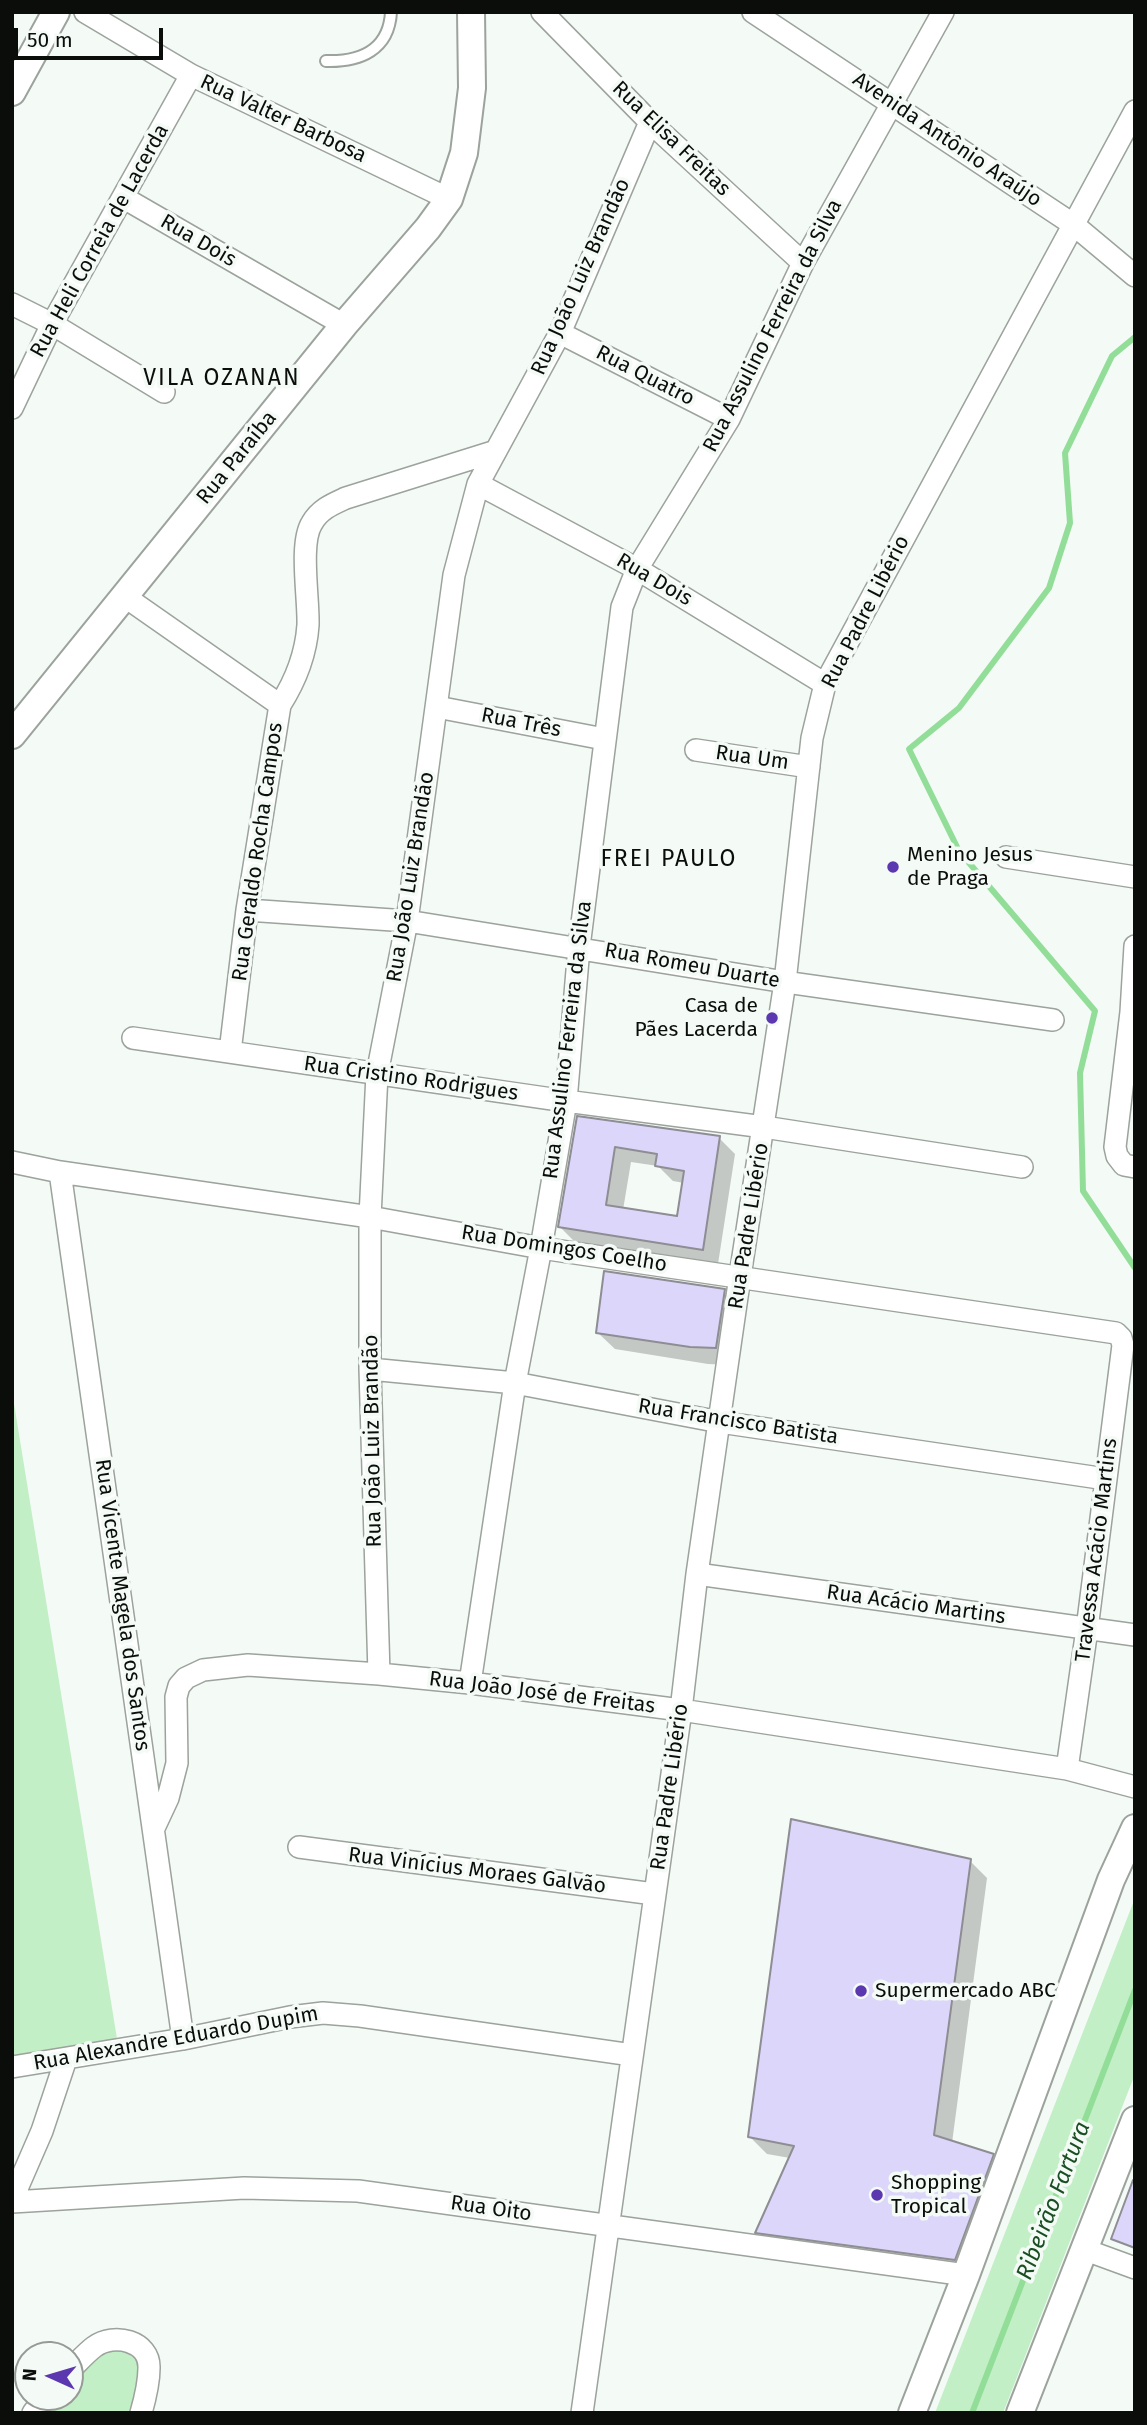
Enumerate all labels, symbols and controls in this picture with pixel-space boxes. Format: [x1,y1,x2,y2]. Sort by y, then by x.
scale bar [18,14,166,58]
text: 50 m [27,27,73,53]
street label: Avenida Antônio Araújo [848,67,1046,213]
street label: Rua Valter Barbosa [196,69,370,169]
street label: Rua Elisa Freitas [607,76,735,202]
street label: Rua Heli Correia de Lacerda [25,120,175,362]
street label: Rua João Luiz Brandão [526,175,636,379]
street label: Rua Assulino Ferreira da Silva [698,195,848,457]
street label: Rua Dois [156,209,240,273]
street label: Rua Quatro [591,340,699,412]
district label: VILA OZANAN [145,365,299,393]
street label: Rua Paraíba [192,406,282,510]
street label: Rua Padre Libério [817,531,915,693]
street label: Rua Dois [612,548,696,612]
street label: Rua Três [479,703,563,743]
street label: Rua Geraldo Rocha Campos [227,721,289,983]
street label: Rua Um [714,740,790,776]
street label: Rua João Luiz Brandão [382,770,440,984]
place label: Menino Jesus de Praga [907,842,1033,892]
district label: FREI PAULO [602,846,736,874]
marker: Menino Jesus de Praga [885,859,901,875]
street label: Rua Assulino Ferreira da Silva [538,899,598,1181]
street label: Rua Romeu Duarte [602,938,782,994]
place label: Casa de Pães Lacerda [635,993,758,1043]
marker: Casa de Pães Lacerda [764,1010,780,1026]
street label: Rua Cristino Rodrigues [302,1051,520,1107]
street label: Rua Padre Libério [723,1141,775,1311]
street label: Rua Domingos Coelho [459,1220,669,1278]
street label: Rua João Luiz Brandão [359,1334,387,1548]
street label: Rua Francisco Batista [636,1394,840,1450]
street label: Travessa Acácio Martins [1071,1437,1123,1663]
street label: Rua Vicente Magela dos Santos [89,1457,155,1753]
street label: Rua Acácio Martins [825,1580,1007,1630]
street label: Rua João José de Freitas [428,1667,656,1719]
street label: Rua Padre Libério [646,1702,694,1872]
street label: Rua Vinícius Moraes Galvão [347,1843,607,1899]
place label: Supermercado ABC [875,1978,1056,2004]
marker: Supermercado ABC [853,1983,869,1999]
street label: Rua Alexandre Eduardo Dupim [32,2002,320,2076]
water label: Ribeirão Fartura [1011,2118,1097,2284]
place label: Shopping Tropical [891,2170,981,2220]
marker: Shopping Tropical [869,2187,885,2203]
street label: Rua Oito [449,2191,533,2227]
north arrow [14,2341,84,2411]
text: N [18,2368,41,2382]

